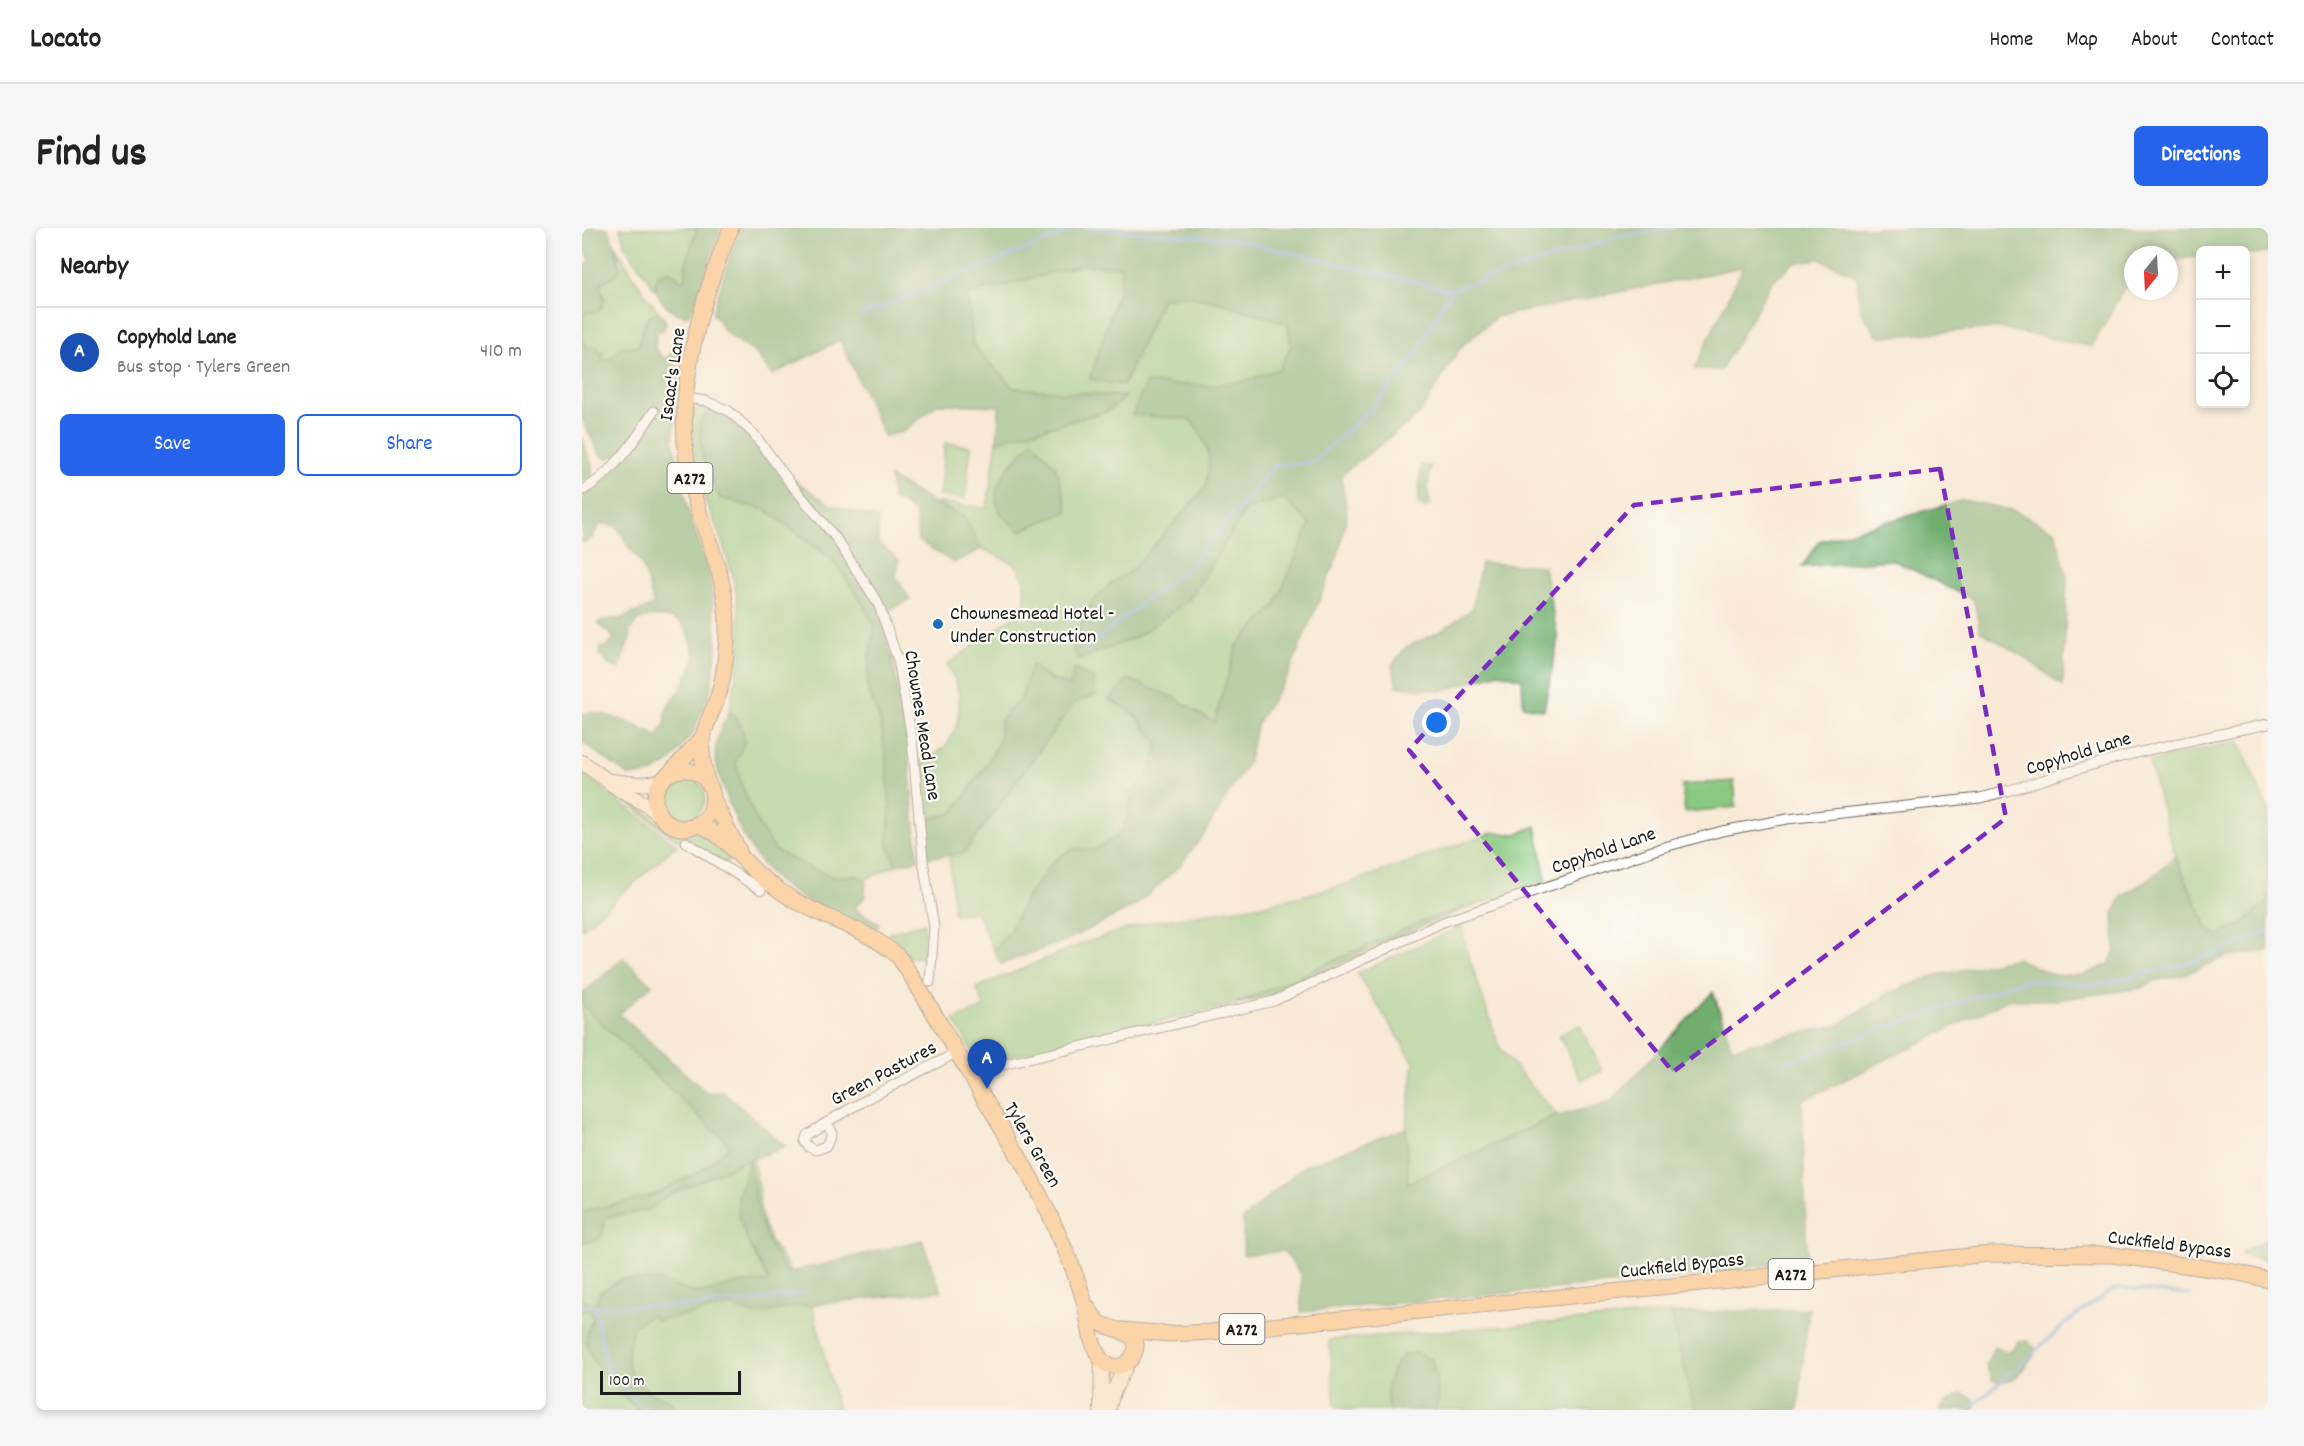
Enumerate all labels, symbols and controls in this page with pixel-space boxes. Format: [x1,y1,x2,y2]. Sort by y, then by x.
text: Locato [30,21,101,61]
text: Home [1989,26,2033,56]
text: Map [2066,26,2098,56]
text: About [2131,26,2178,56]
text: Contact [2211,26,2274,56]
text: Find us [36,126,147,186]
button: Directions [2134,126,2268,186]
north arrow [2124,246,2178,300]
map controls [2196,246,2250,408]
button: + [2196,246,2250,300]
text: Nearby [60,249,128,286]
button: − [2196,300,2250,354]
text: Copyhold Lane [117,323,236,354]
street label: Isaac's Lane [654,326,694,423]
text: A [74,338,85,366]
text: 410 m [480,338,522,366]
text: Bus stop · Tylers Green [117,354,290,382]
button: locate [2196,354,2250,408]
button: Save [60,414,285,476]
button: Share [297,414,522,476]
road number: A272 [668,463,712,493]
place label: Chownesmead Hotel - Under Construction [950,601,1115,652]
marker: Chownesmead Hotel - Under Construction [931,617,945,631]
street label: Chownes Mead Lane [895,649,947,803]
your location [1422,708,1451,737]
street label: Copyhold Lane [2023,726,2135,784]
street label: Copyhold Lane [1548,821,1660,883]
street label: Green Pastures [826,1035,942,1114]
pin: A [968,1040,1006,1089]
street label: Tylers Green [996,1098,1067,1193]
street label: Cuckfield Bypass [2106,1224,2233,1267]
street label: Cuckfield Bypass [1619,1247,1746,1287]
road number: A272 [1768,1259,1814,1289]
road number: A272 [1220,1314,1264,1344]
scale bar [600,1368,741,1396]
text: 100 m [609,1370,645,1393]

